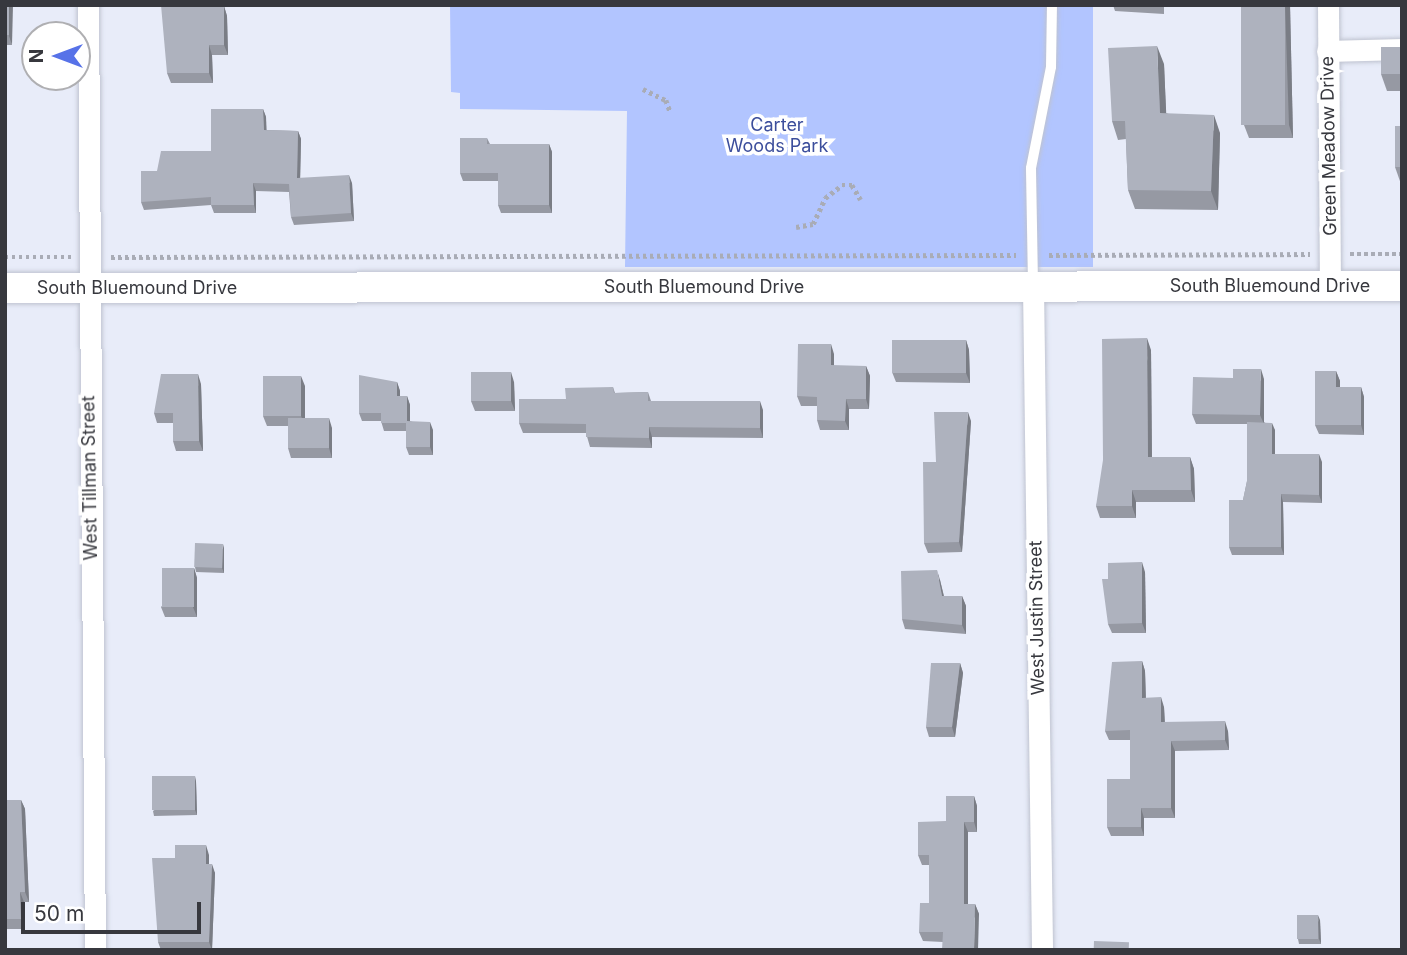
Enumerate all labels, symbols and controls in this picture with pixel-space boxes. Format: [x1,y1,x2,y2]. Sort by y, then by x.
north arrow [21,21,91,91]
text: N [25,49,48,63]
street label: Green Meadow Drive [1317,56,1341,236]
park label: Carter Woods Park [726,115,828,158]
street label: South Bluemound Drive [1170,275,1370,297]
street label: South Bluemound Drive [604,276,804,298]
street label: South Bluemound Drive [37,277,237,299]
street label: West Tillman Street [78,395,102,561]
street label: West Justin Street [1025,540,1049,696]
scale bar [24,888,205,932]
text: 50 m [34,901,84,926]

